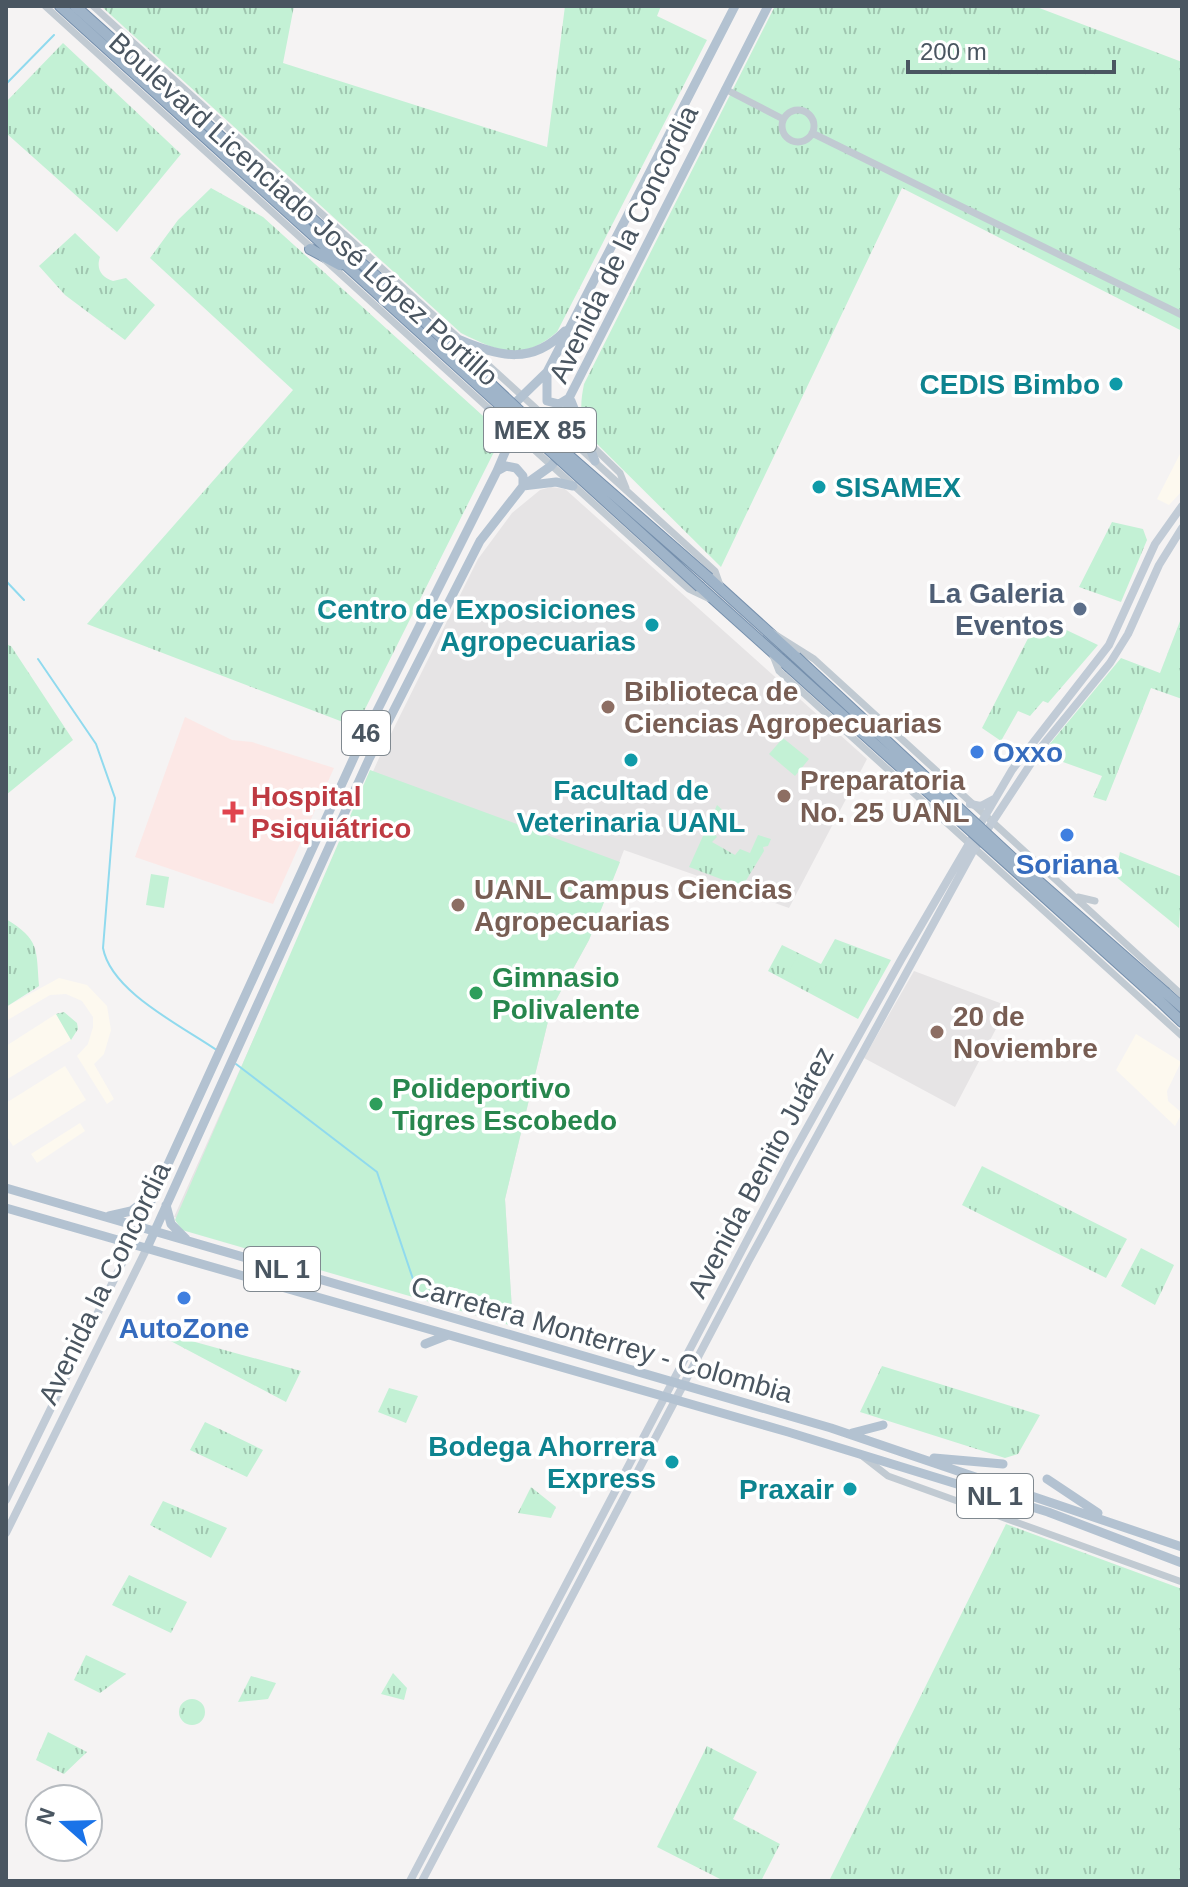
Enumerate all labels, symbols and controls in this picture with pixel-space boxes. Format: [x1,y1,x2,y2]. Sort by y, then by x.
scale bar [908,24,1114,74]
street label: Boulevard Licenciado José López Portillo [103,27,504,392]
text: 200 m [920,38,987,65]
street label: Avenida de la Concordia [543,100,704,388]
place label: CEDIS Bimbo [920,369,1100,400]
marker: CEDIS Bimbo [1107,375,1125,393]
road number: MEX 85 [484,408,596,452]
place label: SISAMEX [835,472,961,503]
marker: SISAMEX [810,478,828,496]
place label: La Galeria Eventos [929,578,1064,641]
place label: Centro de Exposiciones Agropecuarias [317,594,636,657]
marker: La Galeria Eventos [1071,600,1089,618]
marker: Centro de Exposiciones Agropecuarias [643,616,661,634]
place label: Biblioteca de Ciencias Agropecuarias [624,676,942,739]
marker: Biblioteca de Ciencias Agropecuarias [599,698,617,716]
road number: 46 [342,711,390,755]
place label: Oxxo [993,737,1063,768]
marker: Oxxo [968,743,986,761]
marker: Facultad de Veterinaria UANL [622,751,640,769]
place label: Preparatoria No. 25 UANL [800,765,970,828]
place label: Facultad de Veterinaria UANL [517,775,745,838]
place label: Hospital Psiquiátrico [251,781,411,844]
marker: Preparatoria No. 25 UANL [775,787,793,805]
marker: Hospital Psiquiátrico [222,801,244,823]
marker: Soriana [1058,826,1076,844]
place label: Soriana [1016,849,1119,880]
place label: UANL Campus Ciencias Agropecuarias [474,874,792,937]
marker: UANL Campus Ciencias Agropecuarias [449,896,467,914]
place label: Gimnasio Polivalente [492,962,640,1025]
marker: Gimnasio Polivalente [467,984,485,1002]
place label: 20 de Noviembre [953,1001,1098,1064]
marker: 20 de Noviembre [928,1023,946,1041]
street label: Avenida Benito Juárez [681,1041,840,1303]
place label: Polideportivo Tigres Escobedo [392,1073,617,1136]
marker: Polideportivo Tigres Escobedo [367,1095,385,1113]
street label: Avenida la Concordia [32,1157,177,1409]
road number: NL 1 [244,1247,320,1291]
street label: Carretera Monterrey - Colombia [408,1270,797,1409]
marker: AutoZone [175,1289,193,1307]
place label: AutoZone [119,1313,249,1344]
place label: Bodega Ahorrera Express [428,1431,656,1494]
marker: Bodega Ahorrera Express [663,1453,681,1471]
place label: Praxair [739,1474,834,1505]
road number: NL 1 [957,1474,1033,1518]
marker: Praxair [841,1480,859,1498]
north arrow [24,1783,104,1863]
text: N [31,1805,60,1828]

